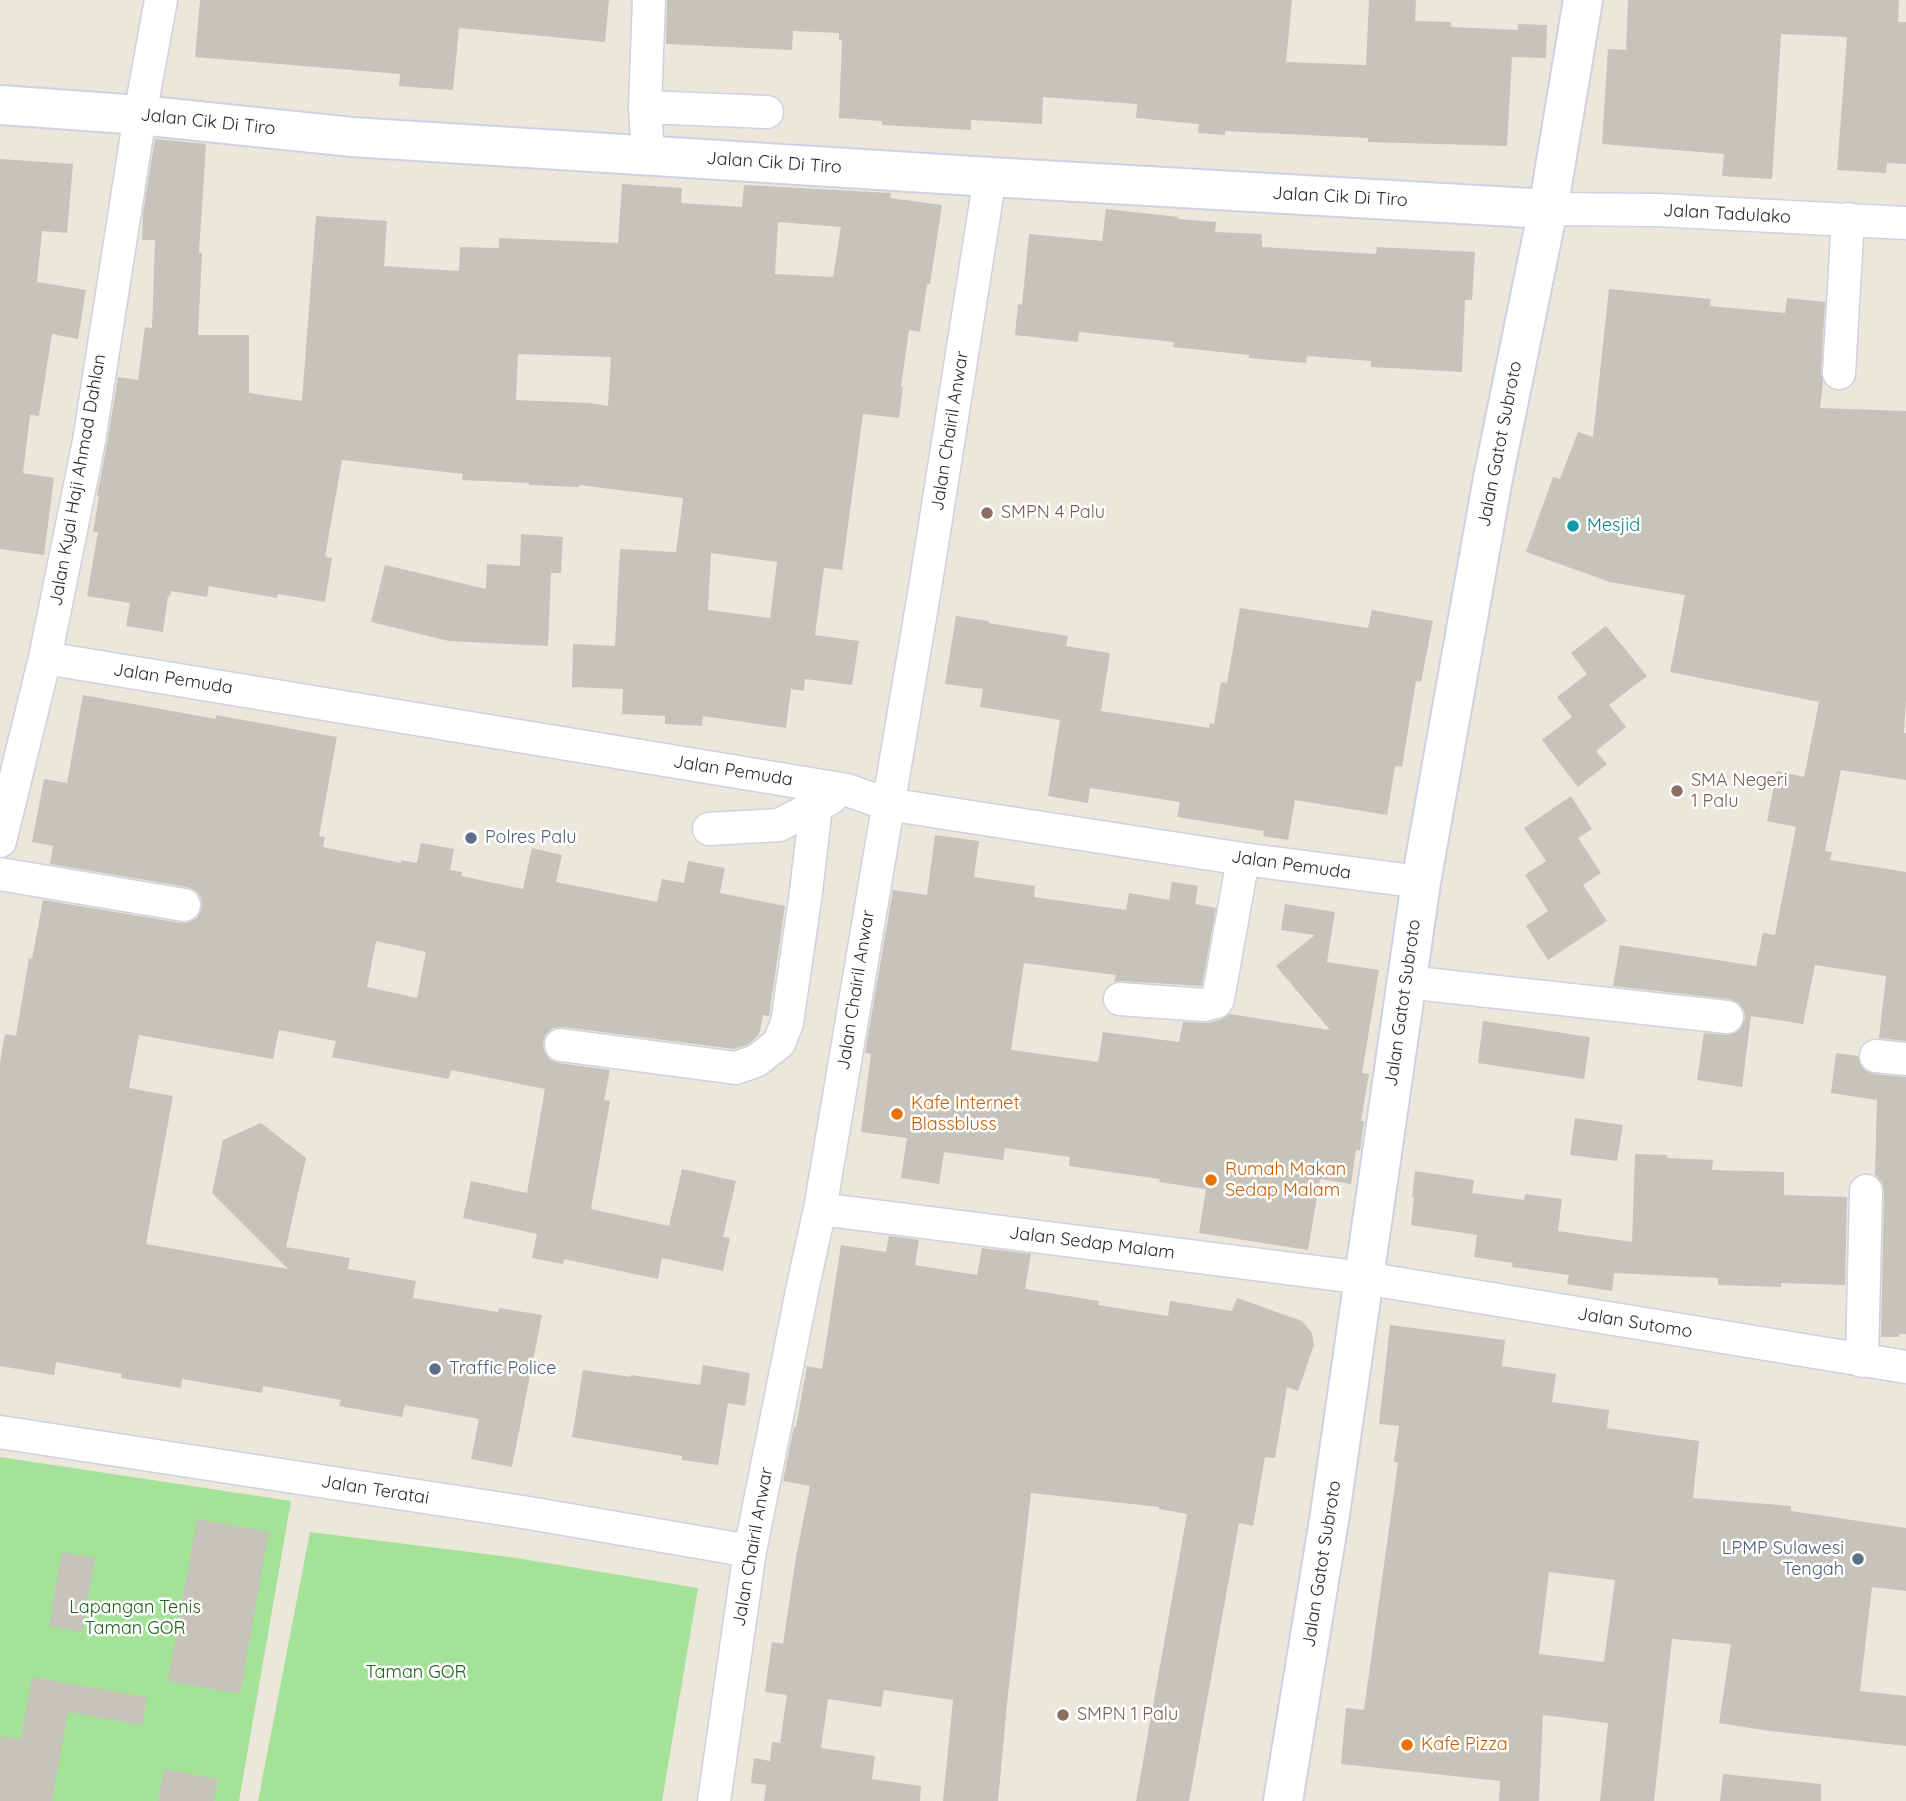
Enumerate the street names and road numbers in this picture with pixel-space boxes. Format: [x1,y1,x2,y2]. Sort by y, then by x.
street label: Jalan Cik Di Tiro [139,104,277,140]
street label: Jalan Cik Di Tiro [706,147,842,179]
street label: Jalan Cik Di Tiro [1272,183,1408,211]
street label: Jalan Tadulako [1662,200,1792,228]
street label: Jalan Chairil Anwar [927,349,973,513]
street label: Jalan Kyai Haji Ahmad Dahlan [45,352,111,608]
street label: Jalan Gatot Subroto [1473,359,1527,529]
street label: Jalan Pemuda [112,659,234,699]
street label: Jalan Pemuda [672,751,794,791]
street label: Jalan Pemuda [1230,846,1352,884]
street label: Jalan Chairil Anwar [833,908,879,1072]
street label: Jalan Gatot Subroto [1381,918,1425,1088]
street label: Jalan Sedap Malam [1008,1222,1176,1264]
street label: Jalan Sutomo [1576,1303,1694,1343]
street label: Jalan Chairil Anwar [728,1466,778,1628]
street label: Jalan Teratai [320,1471,430,1509]
street label: Jalan Gatot Subroto [1298,1479,1346,1649]

